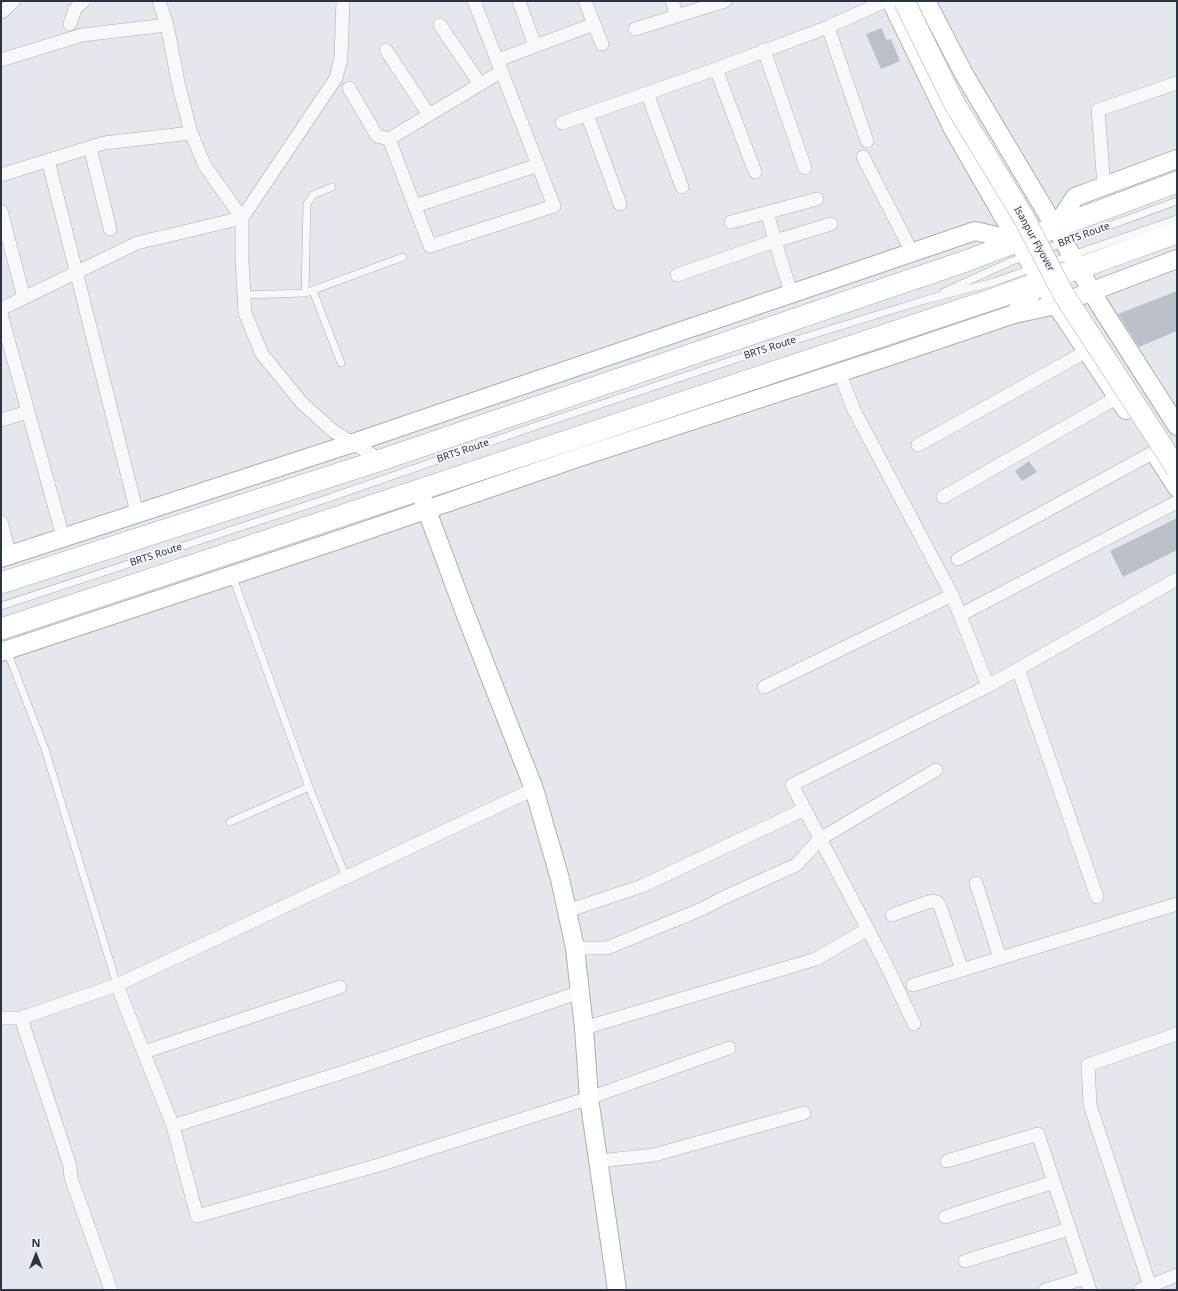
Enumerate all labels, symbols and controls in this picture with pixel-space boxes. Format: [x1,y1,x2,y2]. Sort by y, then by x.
street label: Isanpur Flyover [1011,204,1057,274]
street label: BRTS Route [1057,220,1111,250]
street label: BRTS Route [742,334,798,362]
street label: BRTS Route [435,437,491,465]
street label: BRTS Route [128,541,184,569]
north arrow [16,1235,56,1275]
text: N [32,1235,40,1250]

